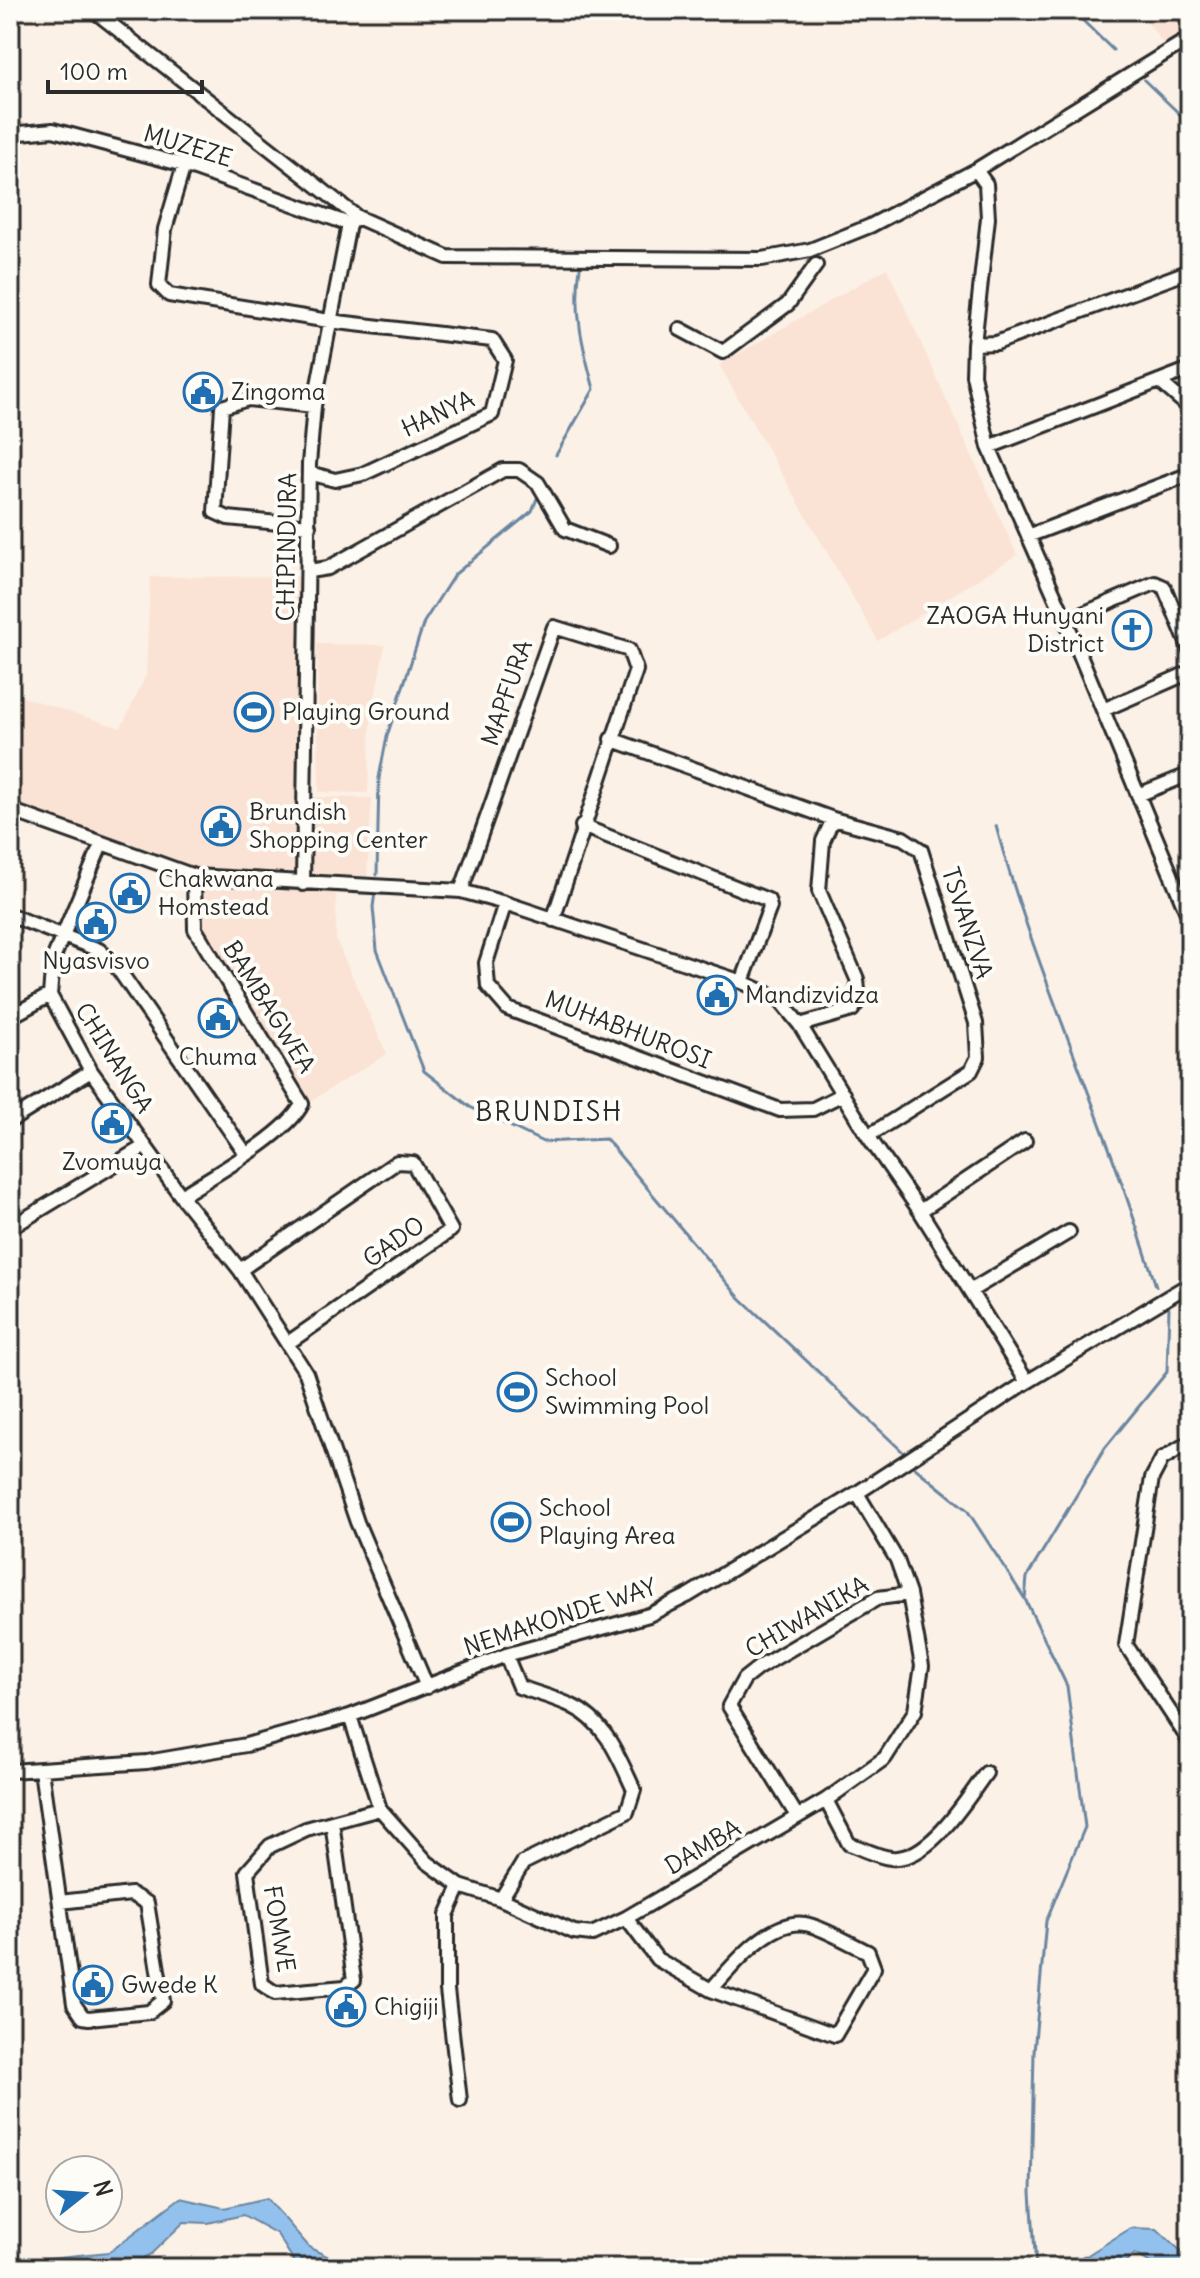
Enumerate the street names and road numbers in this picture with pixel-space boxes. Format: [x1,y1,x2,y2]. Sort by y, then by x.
street label: MUZEZE [140,117,236,173]
street label: HANYA [396,383,479,443]
street label: CHIPINDURA [270,472,302,622]
street label: MAPFURA [474,636,538,750]
street label: TSVANZVA [936,863,1000,982]
street label: BAMBAGWEA [217,935,322,1078]
street label: MUHABHUROSI [541,984,716,1075]
street label: CHINANGA [69,997,161,1118]
street label: GADO [357,1209,430,1273]
street label: CHIWANIKA [740,1569,873,1663]
street label: NEMAKONDE WAY [460,1571,660,1661]
street label: DAMBA [659,1812,746,1880]
street label: FOMWE [258,1883,302,1974]

